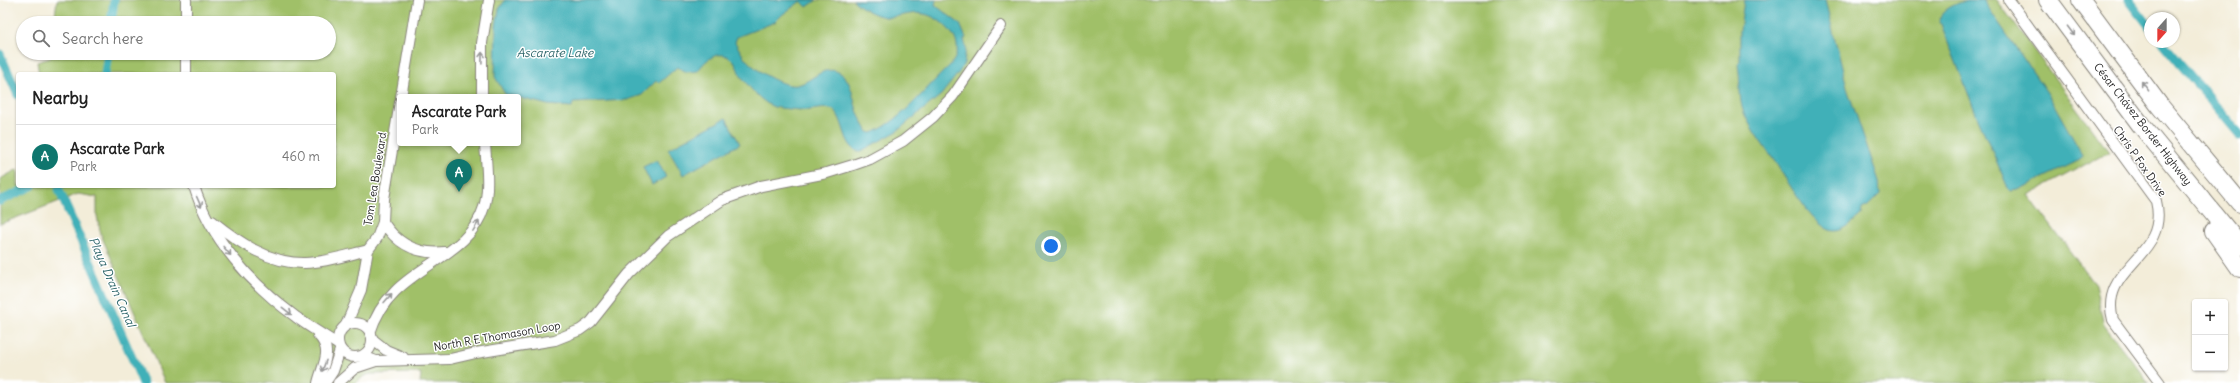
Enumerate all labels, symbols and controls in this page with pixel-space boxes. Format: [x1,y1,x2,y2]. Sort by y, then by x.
north arrow [2144,12,2180,48]
search box [16,16,336,60]
one-way arrow [2067,26,2075,37]
icon: search [30,27,52,49]
text: Search here [62,29,143,48]
water label: Ascarate Lake [517,45,595,60]
one-way arrow [478,52,486,65]
street label: César Chávez Border Highway [2091,60,2195,188]
one-way arrow [2141,81,2149,92]
text: Nearby [32,87,88,109]
popup [397,94,521,146]
text: Ascarate Park [412,102,506,121]
text: Park [412,121,439,138]
street label: Chris P Fox Drive [2110,123,2170,199]
street label: Tom Lea Boulevard [361,131,389,227]
text: Ascarate Park [70,139,165,158]
text: A [41,148,49,165]
text: 460 m [282,148,320,165]
text: Park [70,158,97,175]
pin: A [446,159,472,192]
one-way arrow [196,196,204,208]
one-way arrow [472,220,480,232]
water label: Playa Drain Canal [86,234,140,331]
your location [1041,236,1061,256]
one-way arrow [223,245,232,256]
one-way arrow [384,293,393,304]
map controls [2192,299,2228,371]
button: + [2192,299,2228,335]
one-way arrow [282,306,293,315]
street label: North R E Thomason Loop [433,318,561,354]
button: − [2192,335,2228,371]
one-way arrow [319,359,327,371]

